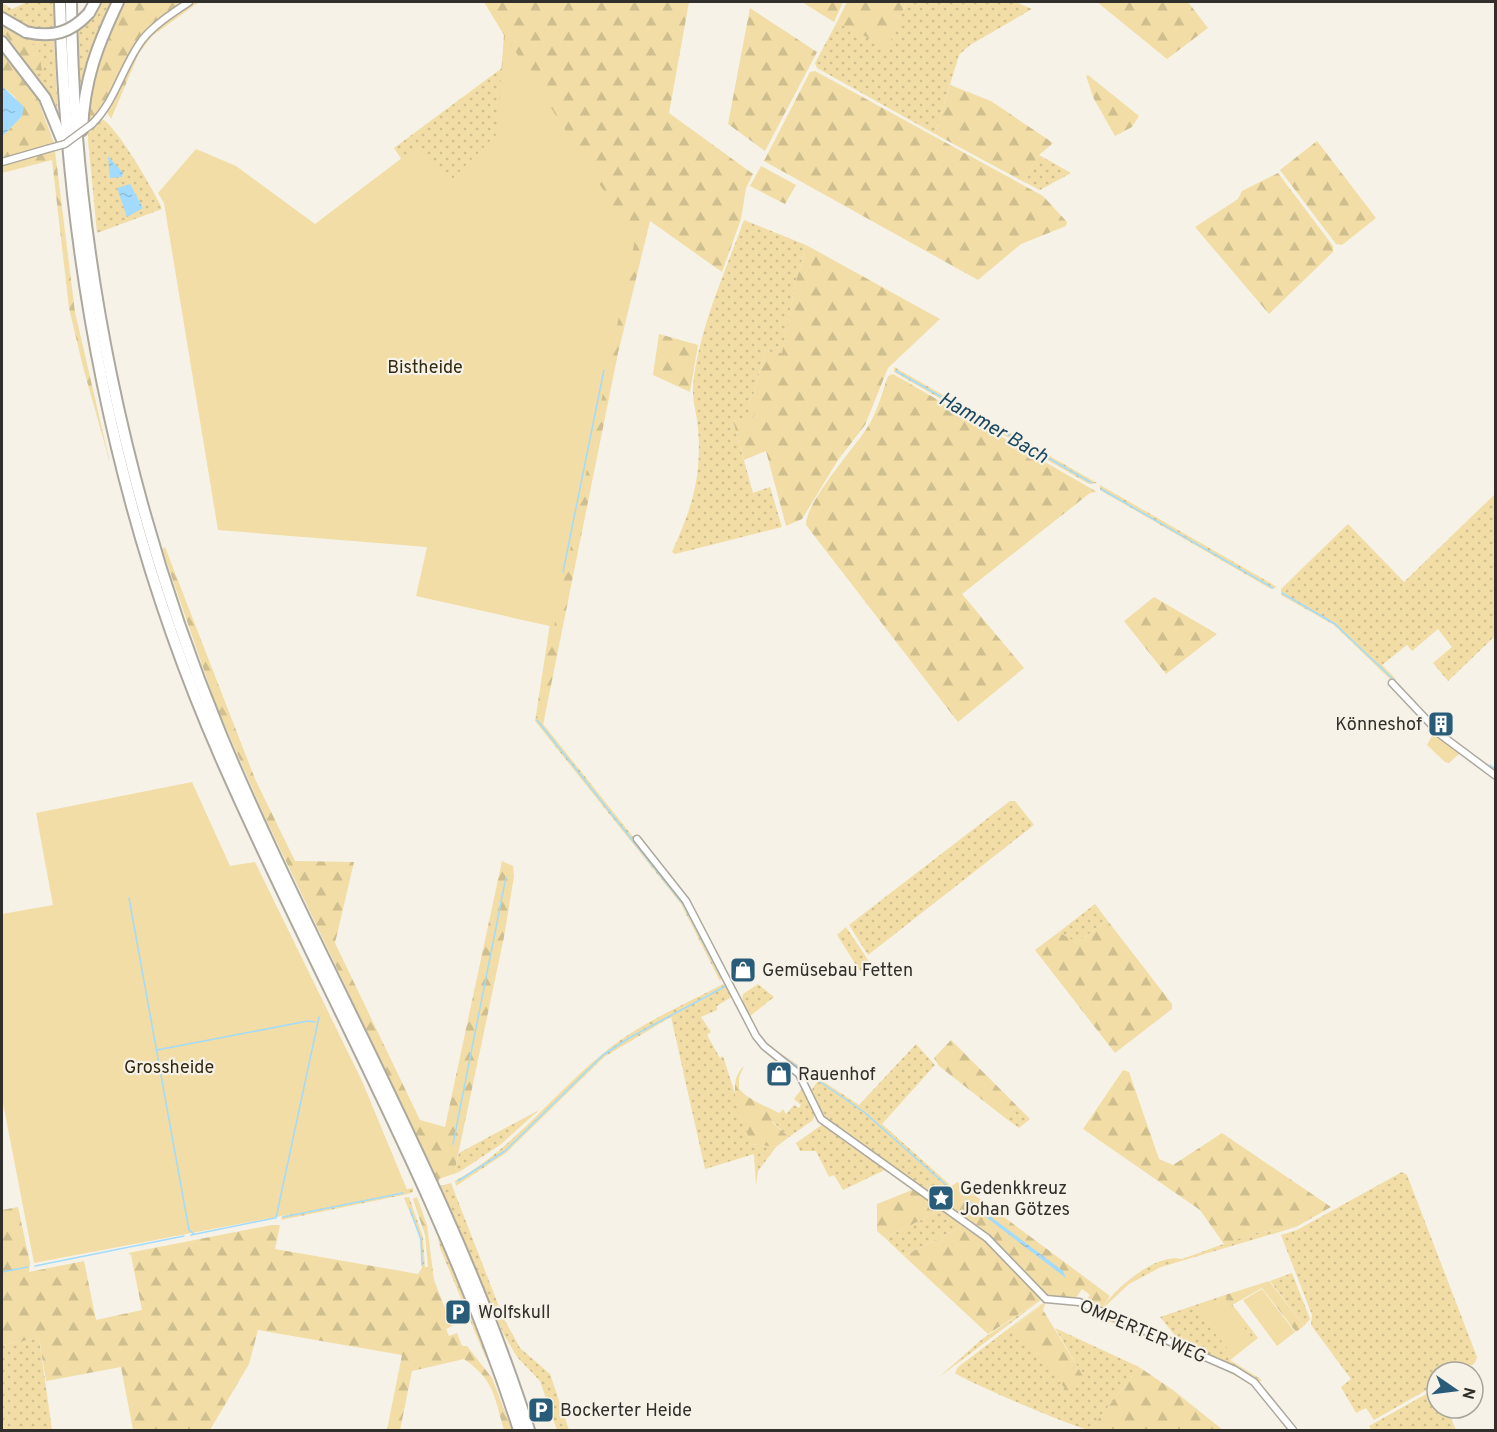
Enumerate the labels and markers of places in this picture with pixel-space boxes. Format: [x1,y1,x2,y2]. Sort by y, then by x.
building icon: Könneshof [1426,709,1456,739]
place label: Könneshof [1335,714,1422,737]
shop icon: Gemüsebau Fetten [728,955,758,985]
place label: Gemüsebau Fetten [762,960,913,983]
shop icon: Rauenhof [764,1059,794,1089]
place label: Rauenhof [798,1064,876,1087]
place label: Gedenkkreuz Johan Götzes [960,1178,1070,1222]
place icon: Gedenkkreuz Johan Götzes [926,1183,956,1213]
parking icon: Wolfskull [443,1297,473,1327]
place label: Wolfskull [478,1302,550,1325]
parking icon: Bockerter Heide [526,1395,556,1425]
place label: Bockerter Heide [560,1400,692,1423]

